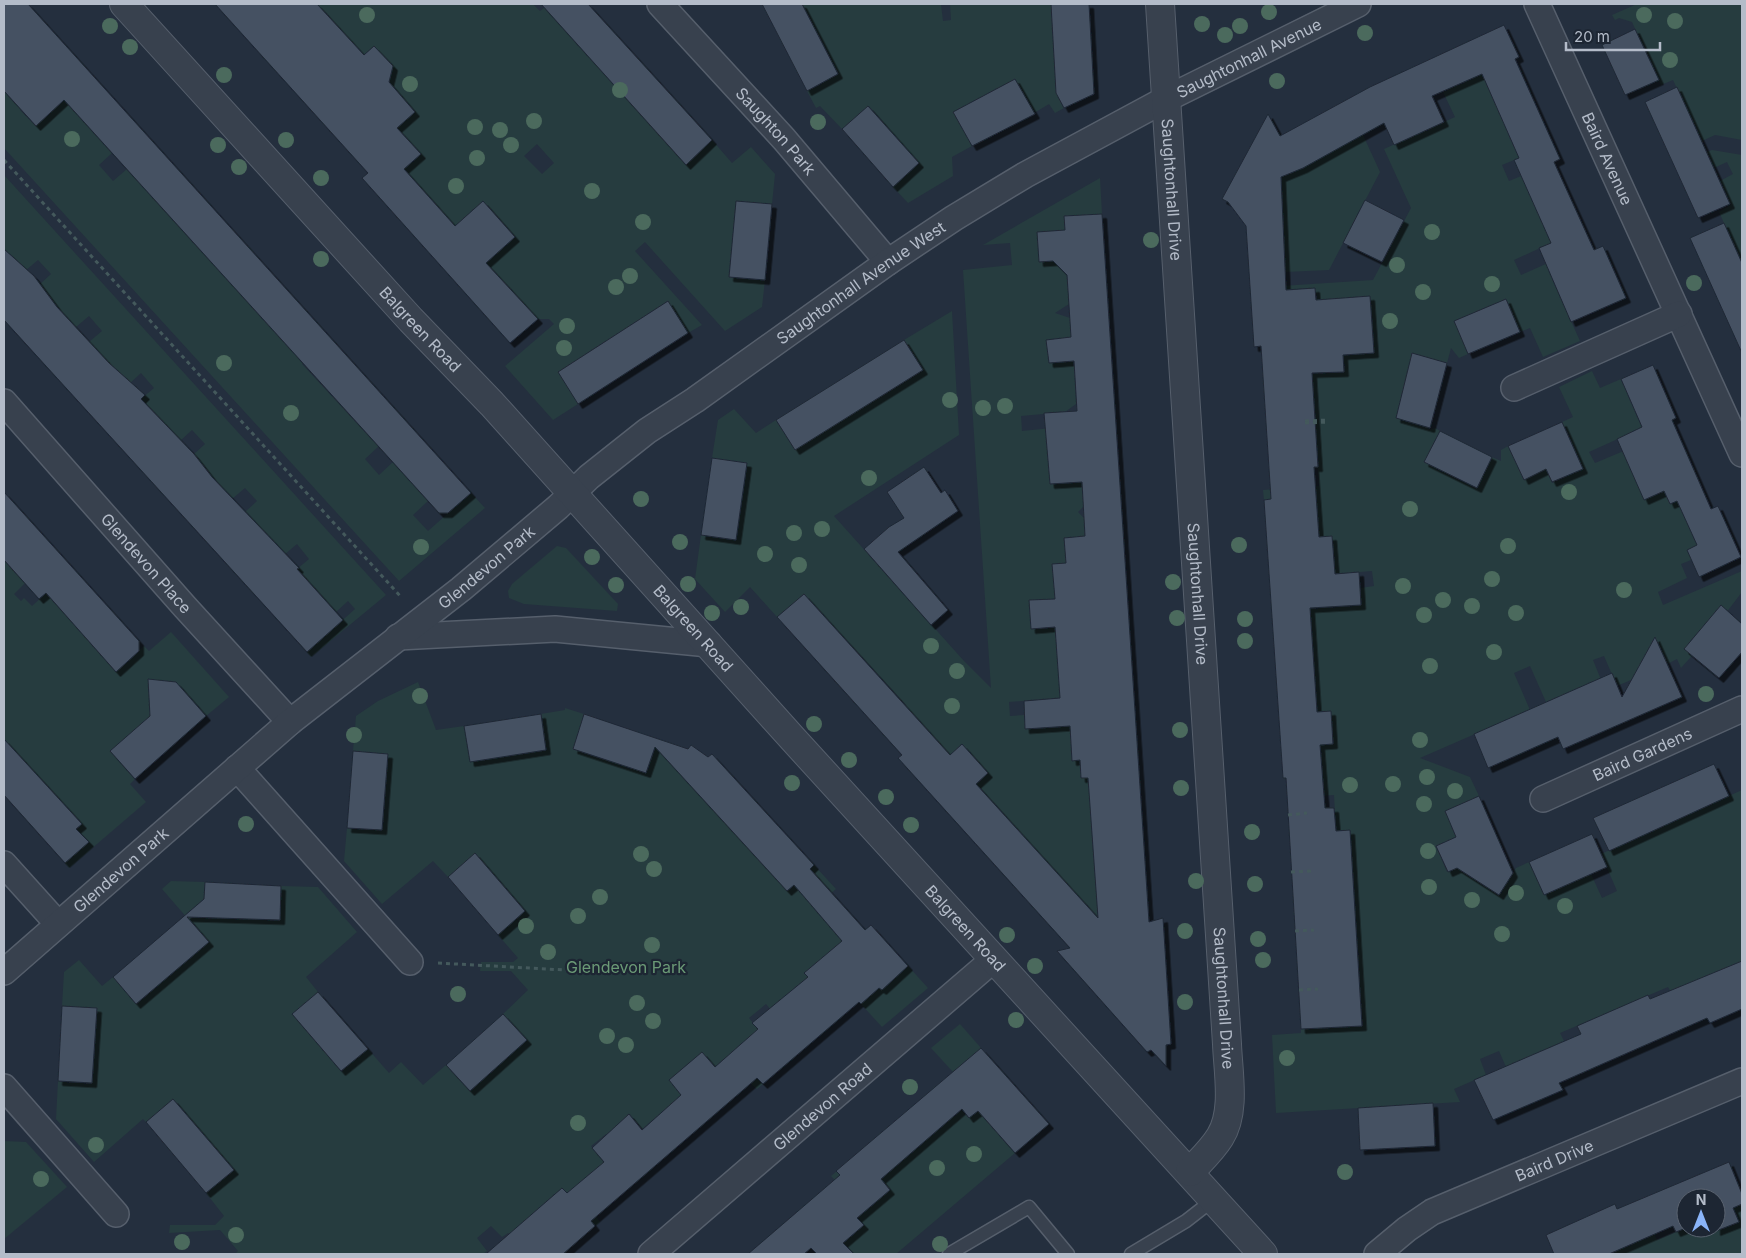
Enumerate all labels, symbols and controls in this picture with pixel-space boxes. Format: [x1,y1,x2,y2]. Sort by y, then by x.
street label: Saughtonhall Avenue [1173,14,1325,102]
scale bar [1566,20,1660,52]
text: 20 m [1574,27,1610,46]
street label: Saughton Park [731,83,820,179]
street label: Baird Avenue [1578,109,1637,208]
street label: Saughtonhall Drive [1157,118,1187,261]
street label: Saughtonhall Avenue West [772,217,949,349]
street label: Balgreen Road [375,282,466,376]
street label: Glendevon Place [97,509,196,618]
street label: Glendevon Park [434,521,539,613]
street label: Saughtonhall Drive [1183,522,1213,666]
street label: Balgreen Road [649,581,738,676]
street label: Baird Gardens [1589,723,1695,785]
street label: Glendevon Park [69,823,173,917]
street label: Balgreen Road [921,881,1010,976]
street label: Saughtonhall Drive [1209,926,1239,1070]
park label: Glendevon Park [566,957,686,977]
street label: Glendevon Road [769,1059,876,1155]
street label: Baird Drive [1512,1135,1596,1186]
north arrow [1676,1188,1726,1238]
text: N [1696,1191,1706,1208]

